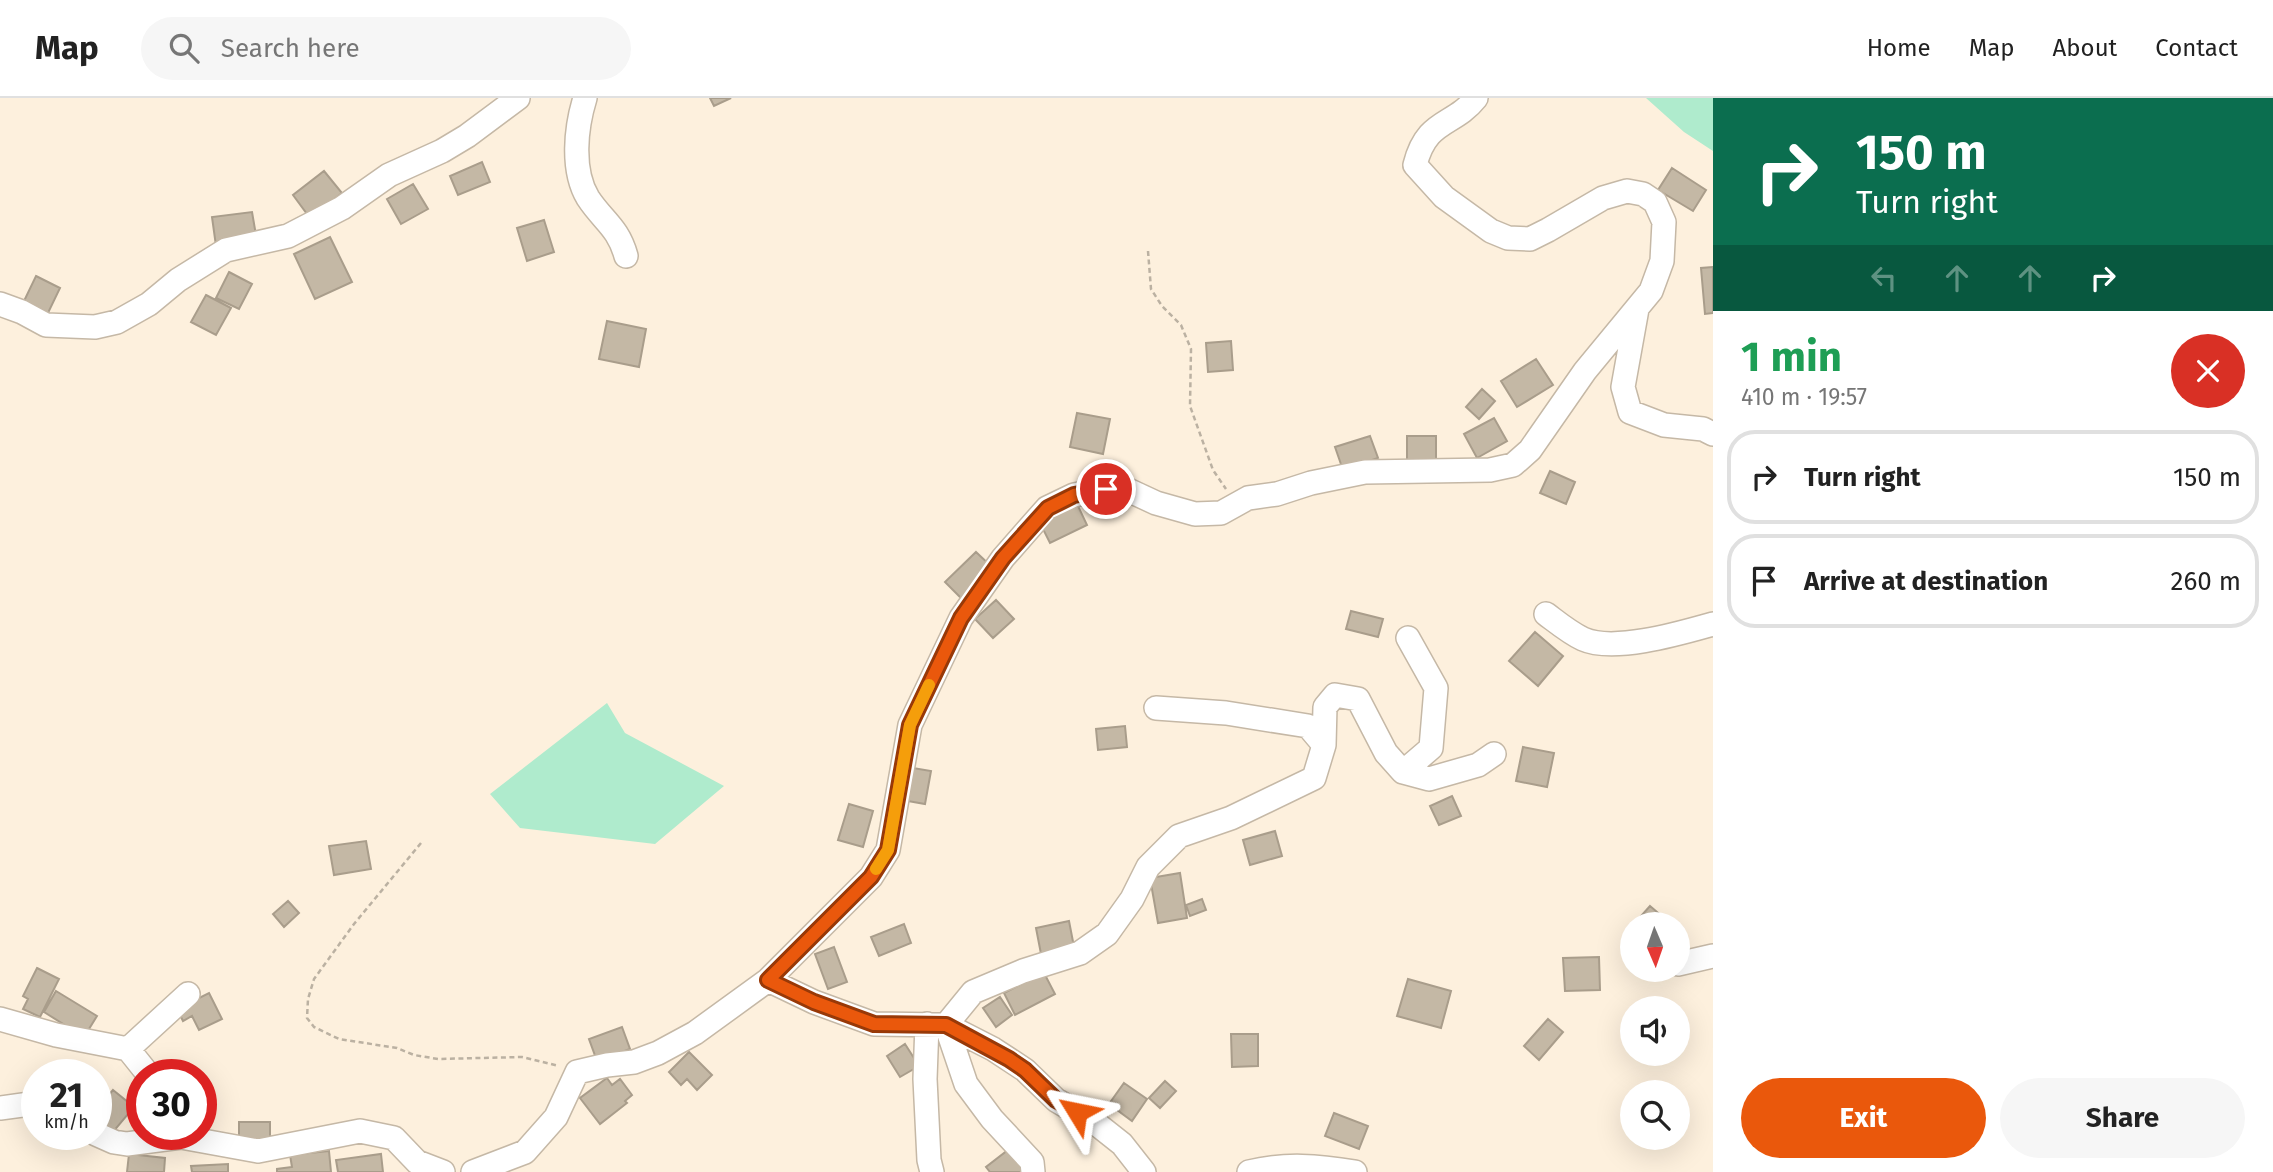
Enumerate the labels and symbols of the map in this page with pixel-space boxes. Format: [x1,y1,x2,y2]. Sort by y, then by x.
pin [1076,459,1136,519]
north arrow [1620,912,1690,982]
speed limit sign: 30 [126,1059,217,1150]
position arrow [1040,1075,1114,1149]

